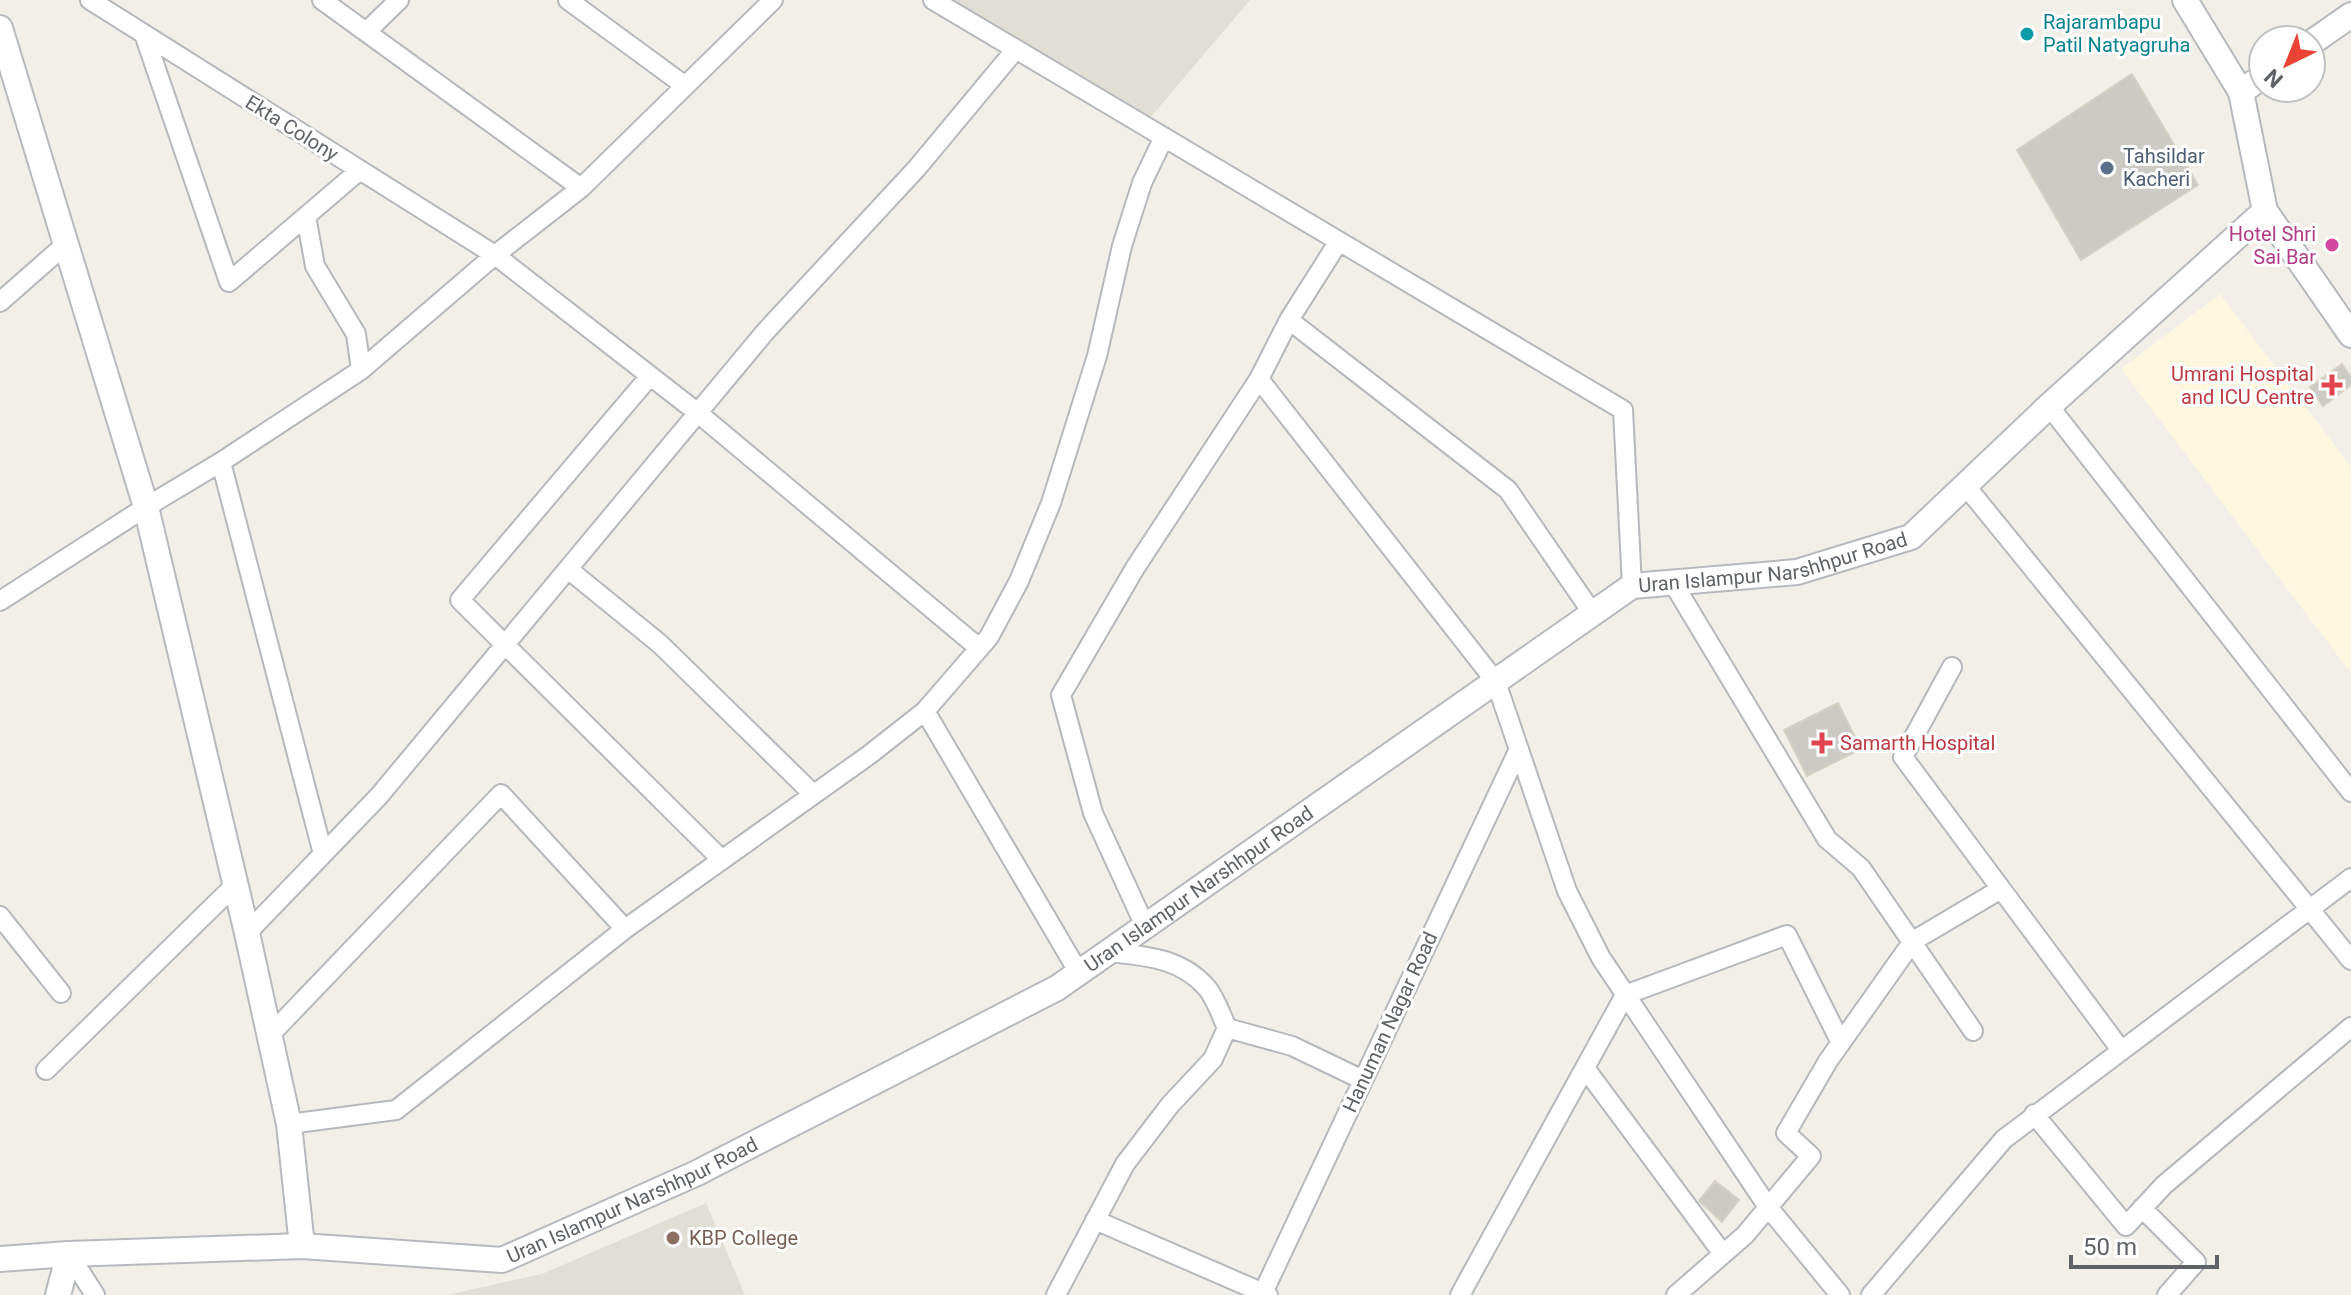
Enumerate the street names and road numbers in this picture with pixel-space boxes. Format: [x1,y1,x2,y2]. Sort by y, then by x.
street label: Ekta Colony [241,90,343,166]
street label: Uran Islampur Narshhpur Road [1637,527,1910,597]
street label: Uran Islampur Narshhpur Road [1080,801,1318,977]
street label: Hanuman Nagar Road [1338,928,1442,1116]
street label: Uran Islampur Narshhpur Road [503,1132,762,1268]

